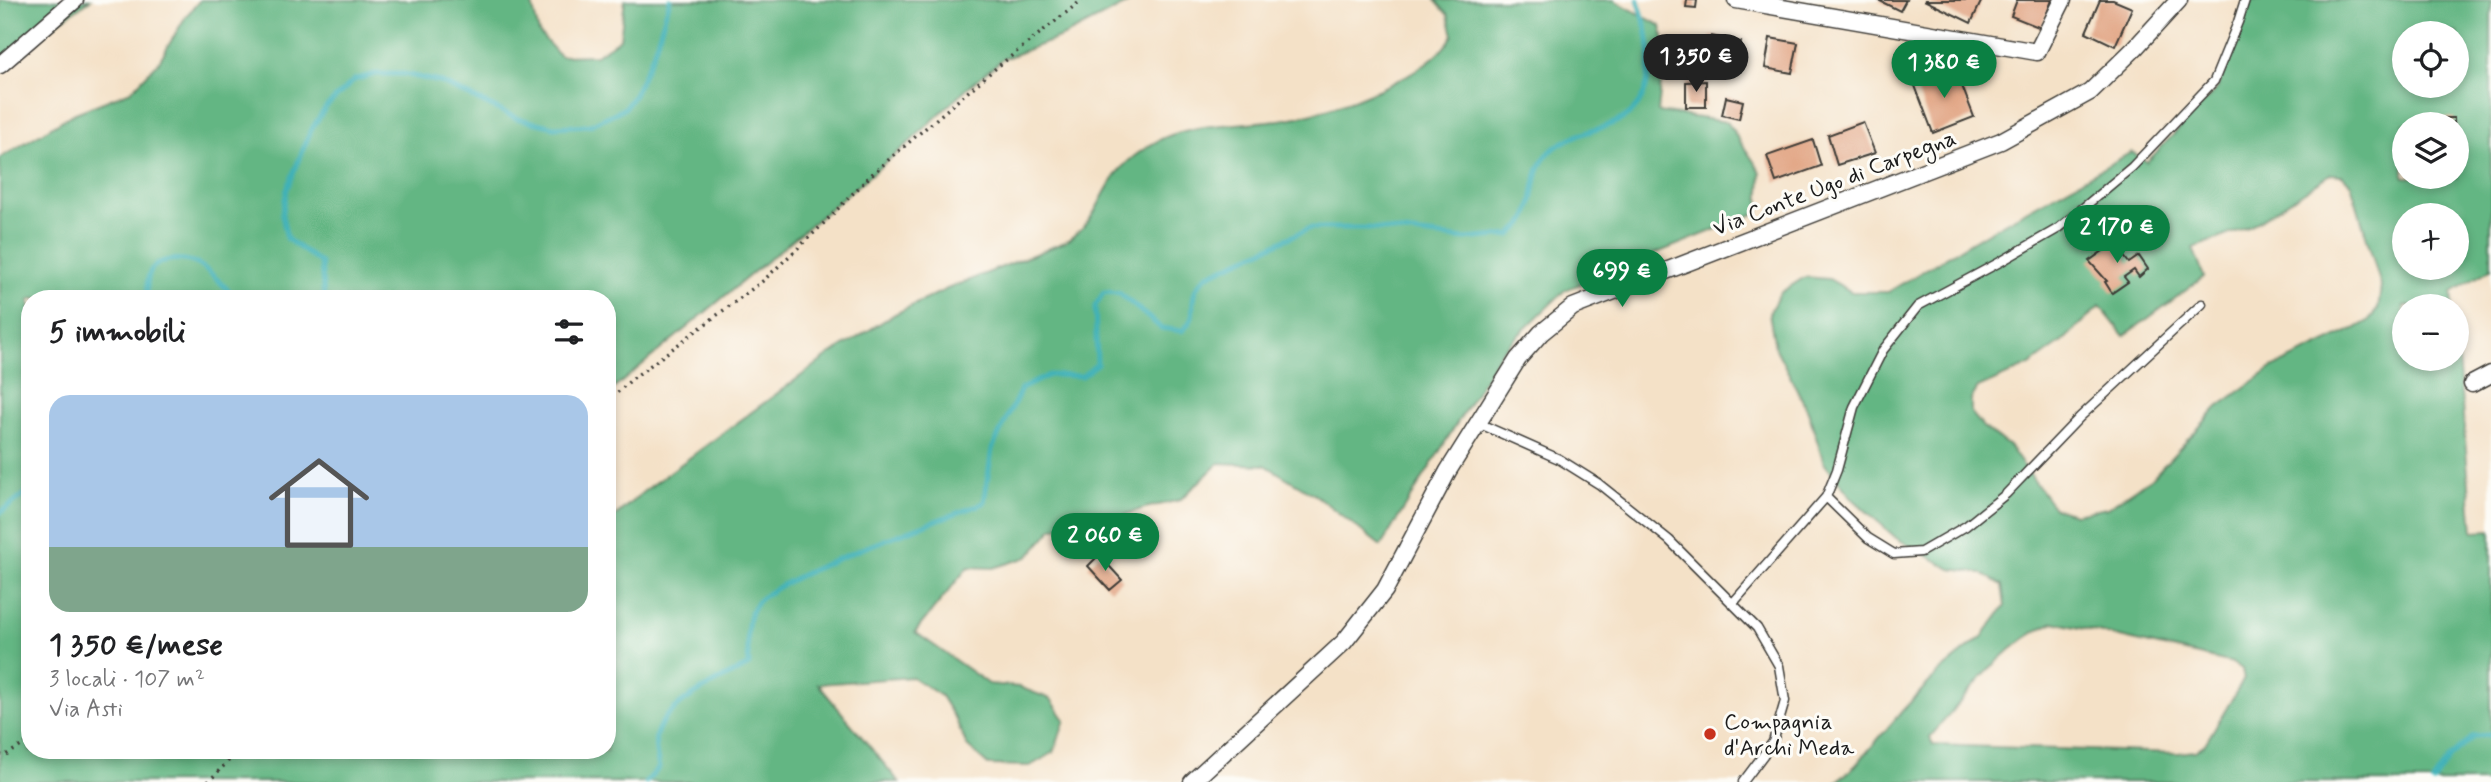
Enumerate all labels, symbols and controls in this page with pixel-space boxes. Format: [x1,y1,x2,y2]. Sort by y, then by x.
map controls [2392,21,2469,371]
button: locate [2392,21,2469,98]
pin: 1 350 € [1631,34,1761,94]
pin: 1 380 € [1879,41,2009,100]
text: 1 350 € [1659,42,1733,72]
text: 1 380 € [1908,48,1980,78]
button: layers [2392,112,2469,189]
street label: Via Conte Ugo di Carpegna [1709,124,1961,246]
button: + [2392,203,2469,280]
pin: 2 170 € [2052,205,2182,265]
text: 2 170 € [2080,213,2154,243]
pin: 699 € [1573,250,1671,309]
text: 699 € [1593,257,1651,287]
button: − [2392,294,2469,371]
text: 5 immobili [49,313,186,352]
icon: filters [550,313,588,351]
icon: home [256,440,382,566]
pin: 2 060 € [1040,514,1170,573]
text: 2 060 € [1067,521,1143,551]
text: 1 350 €/mese [49,626,223,665]
text: 3 locali · 107 m² [49,665,205,695]
text: Via Asti [49,695,123,725]
place label: Compagnia d'Archi Meda [1724,708,1854,764]
marker: Compagnia d'Archi Meda [1702,726,1718,742]

